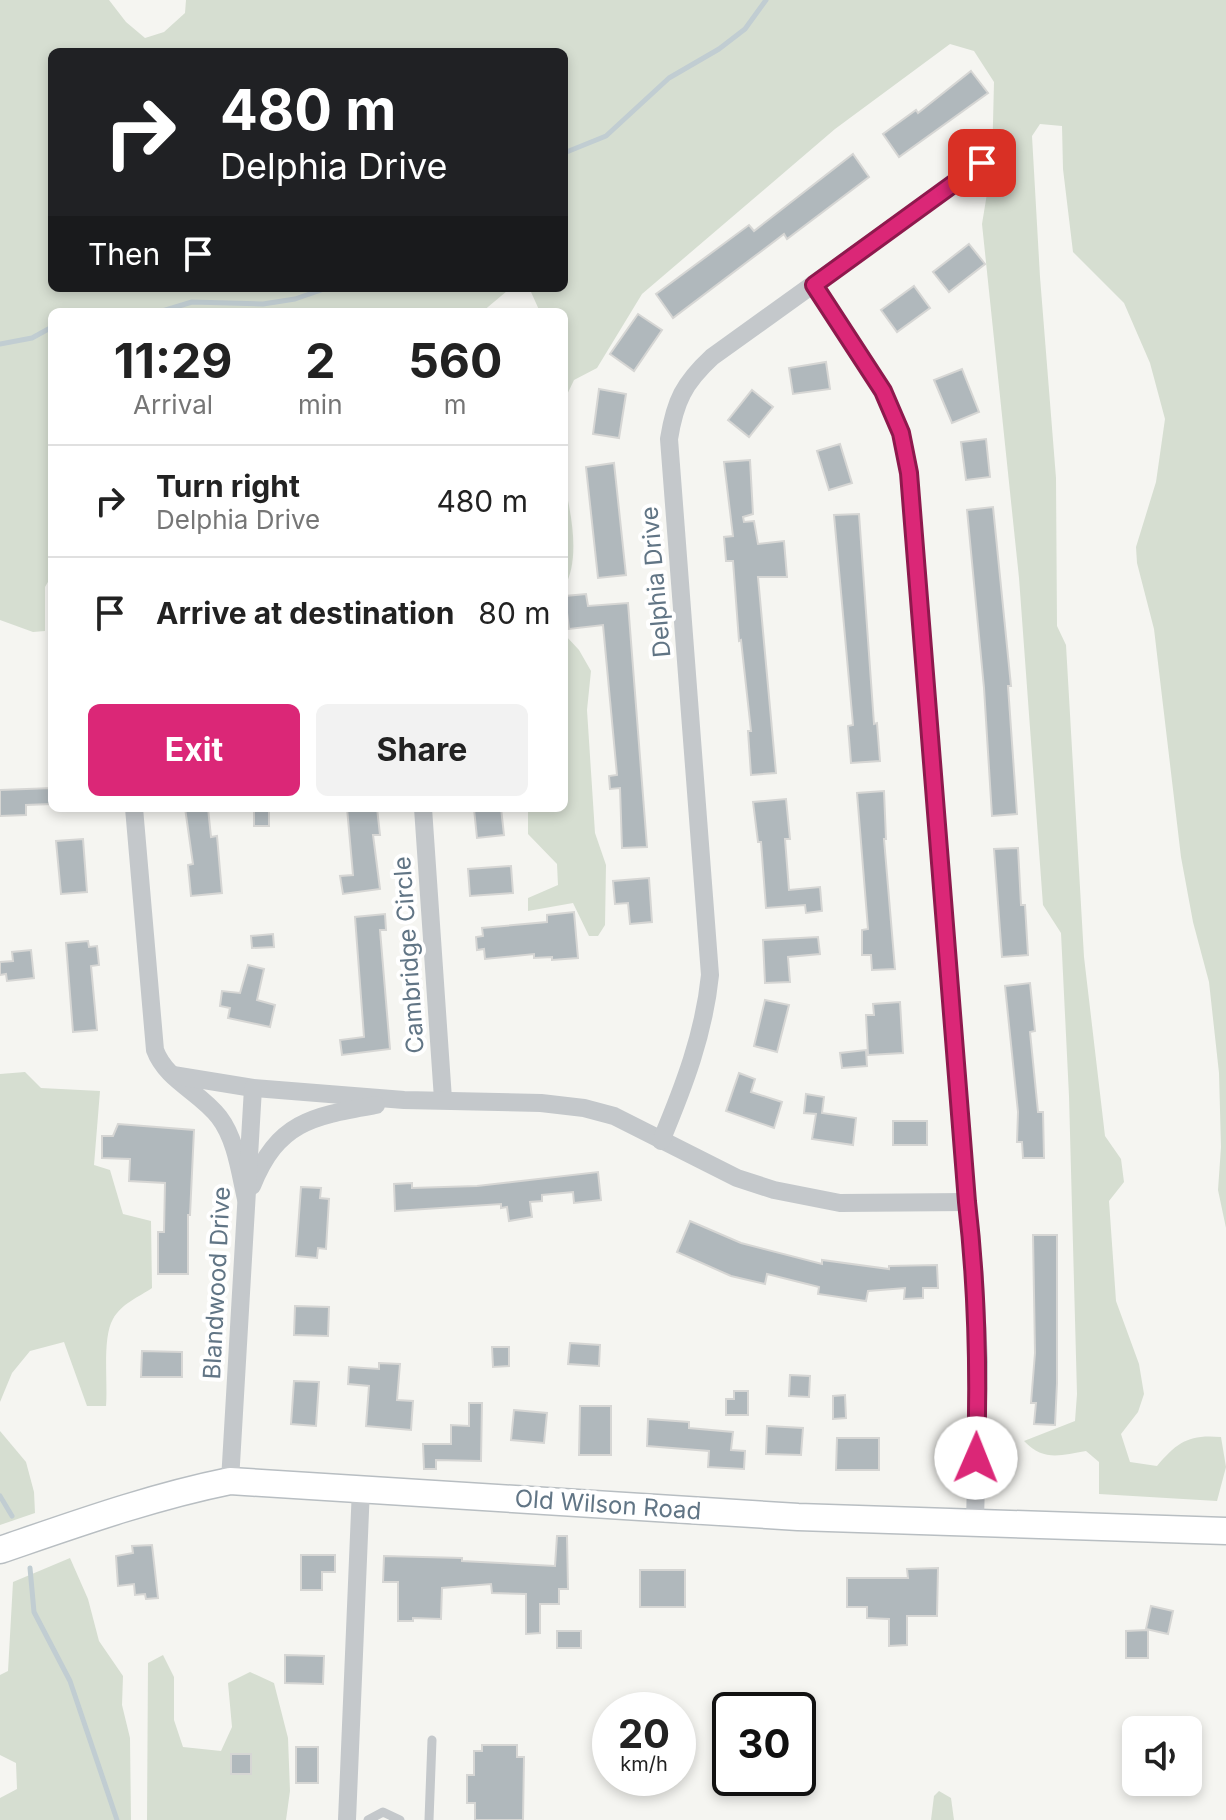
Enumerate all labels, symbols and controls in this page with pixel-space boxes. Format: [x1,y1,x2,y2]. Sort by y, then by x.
text: 480 m [220,76,396,144]
icon: right [88,80,192,184]
pin [948,129,1016,197]
icon: arrive [960,141,1004,185]
text: Delphia Drive [220,144,447,188]
icon: arrive [176,232,220,276]
text: Then [88,236,160,272]
text: 11:29 [114,331,232,390]
text: 2 [305,331,335,390]
text: 560 [408,331,502,390]
text: Arrival [133,389,213,420]
text: min [298,389,343,420]
text: m [444,389,467,420]
text: Turn right [156,468,300,504]
icon: right [88,479,132,523]
text: 480 m [436,483,528,519]
text: Delphia Drive [156,504,320,535]
street label: Delphia Drive [634,505,677,659]
icon: arrive [88,591,132,635]
text: Arrive at destination [156,595,454,631]
text: 80 m [478,595,551,631]
button: Exit [88,704,300,796]
button: Share [316,704,528,796]
street label: Cambridge Circle [387,855,430,1055]
street label: Blandwood Drive [197,1186,236,1380]
position arrow [934,1416,1018,1500]
street label: Old Wilson Road [514,1484,702,1525]
speed limit sign: 30 [712,1692,816,1796]
text: 20 [618,1709,670,1758]
map controls [1122,1716,1202,1796]
button: sound [1122,1716,1202,1796]
text: km/h [620,1752,668,1776]

